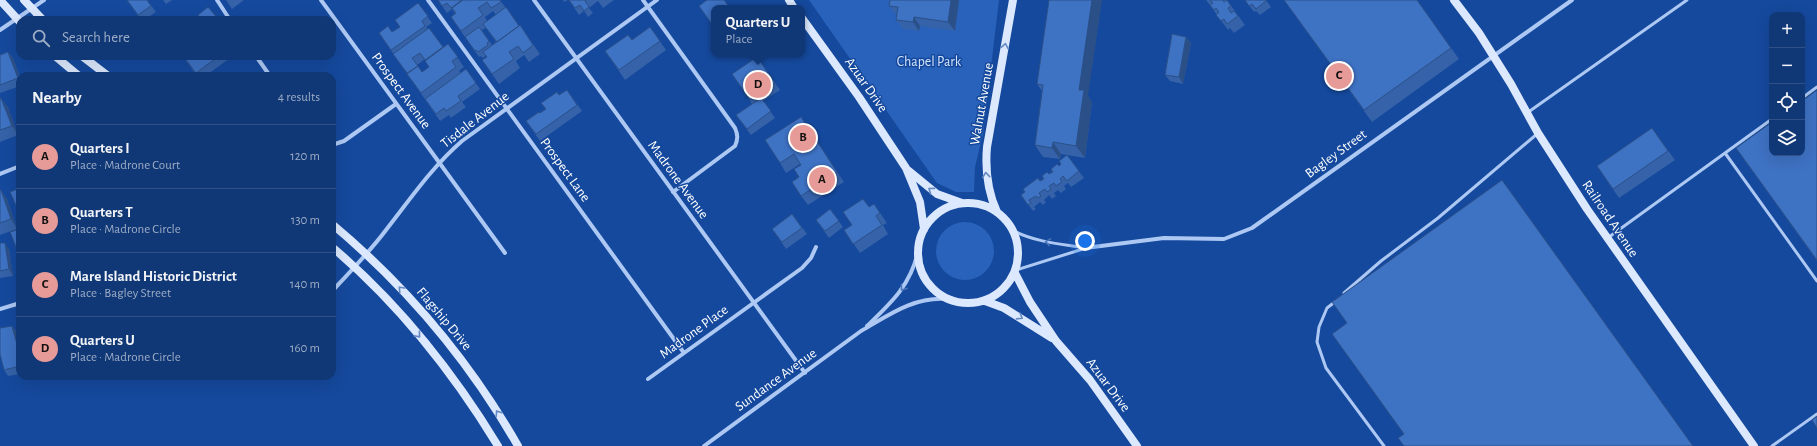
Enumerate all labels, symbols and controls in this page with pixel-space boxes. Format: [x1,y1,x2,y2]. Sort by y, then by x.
popup [711,5,805,57]
map controls [1769,12,1805,156]
button: + [1769,12,1805,48]
text: Quarters U [726,15,790,30]
search box [16,16,336,60]
icon: search [30,27,52,49]
text: Search here [62,30,130,45]
text: Place [726,33,753,46]
one-way arrow [1000,43,1009,49]
button: − [1769,48,1805,84]
street label: Prospect Avenue [369,50,433,132]
street label: Azuar Drive [842,55,890,115]
park label: Chapel Park [897,55,962,69]
pin: C [1326,61,1352,91]
street label: Walnut Avenue [968,62,996,146]
pin: D [745,70,771,100]
button: locate [1769,84,1805,120]
text: Nearby [32,89,82,106]
street label: Tisdale Avenue [438,89,512,151]
text: 4 results [278,91,320,104]
button: layers [1769,120,1805,156]
pin: B [790,123,816,153]
street label: Bagley Street [1303,127,1370,181]
street label: Prospect Lane [537,135,593,205]
street label: Madrone Avenue [645,138,711,222]
text: Quarters I [70,141,130,156]
text: A [41,150,49,163]
text: 120 m [290,150,320,163]
text: Place · Madrone Court [70,159,180,172]
pin: A [809,165,835,195]
one-way arrow [982,171,991,178]
street label: Railroad Avenue [1579,178,1641,260]
one-way arrow [929,188,936,195]
text: Quarters T [70,205,133,220]
text: B [41,214,49,227]
text: 130 m [291,214,320,227]
text: Place · Madrone Circle [70,223,181,236]
your location [1075,231,1095,251]
one-way arrow [1045,238,1051,247]
text: Mare Island Historic District [70,269,237,284]
text: C [42,278,48,291]
text: 140 m [290,278,320,291]
one-way arrow [900,284,908,291]
street label: Flagship Drive [414,285,474,353]
one-way arrow [398,286,405,293]
text: Place · Bagley Street [70,287,171,300]
street label: Madrone Place [657,303,731,361]
one-way arrow [1016,312,1023,320]
one-way arrow [414,330,421,337]
text: Quarters U [70,333,135,348]
text: D [41,342,49,355]
text: 160 m [290,342,320,355]
street label: Sundance Avenue [733,346,819,414]
text: Place · Madrone Circle [70,351,181,364]
street label: Azuar Drive [1083,356,1133,414]
one-way arrow [495,410,503,417]

